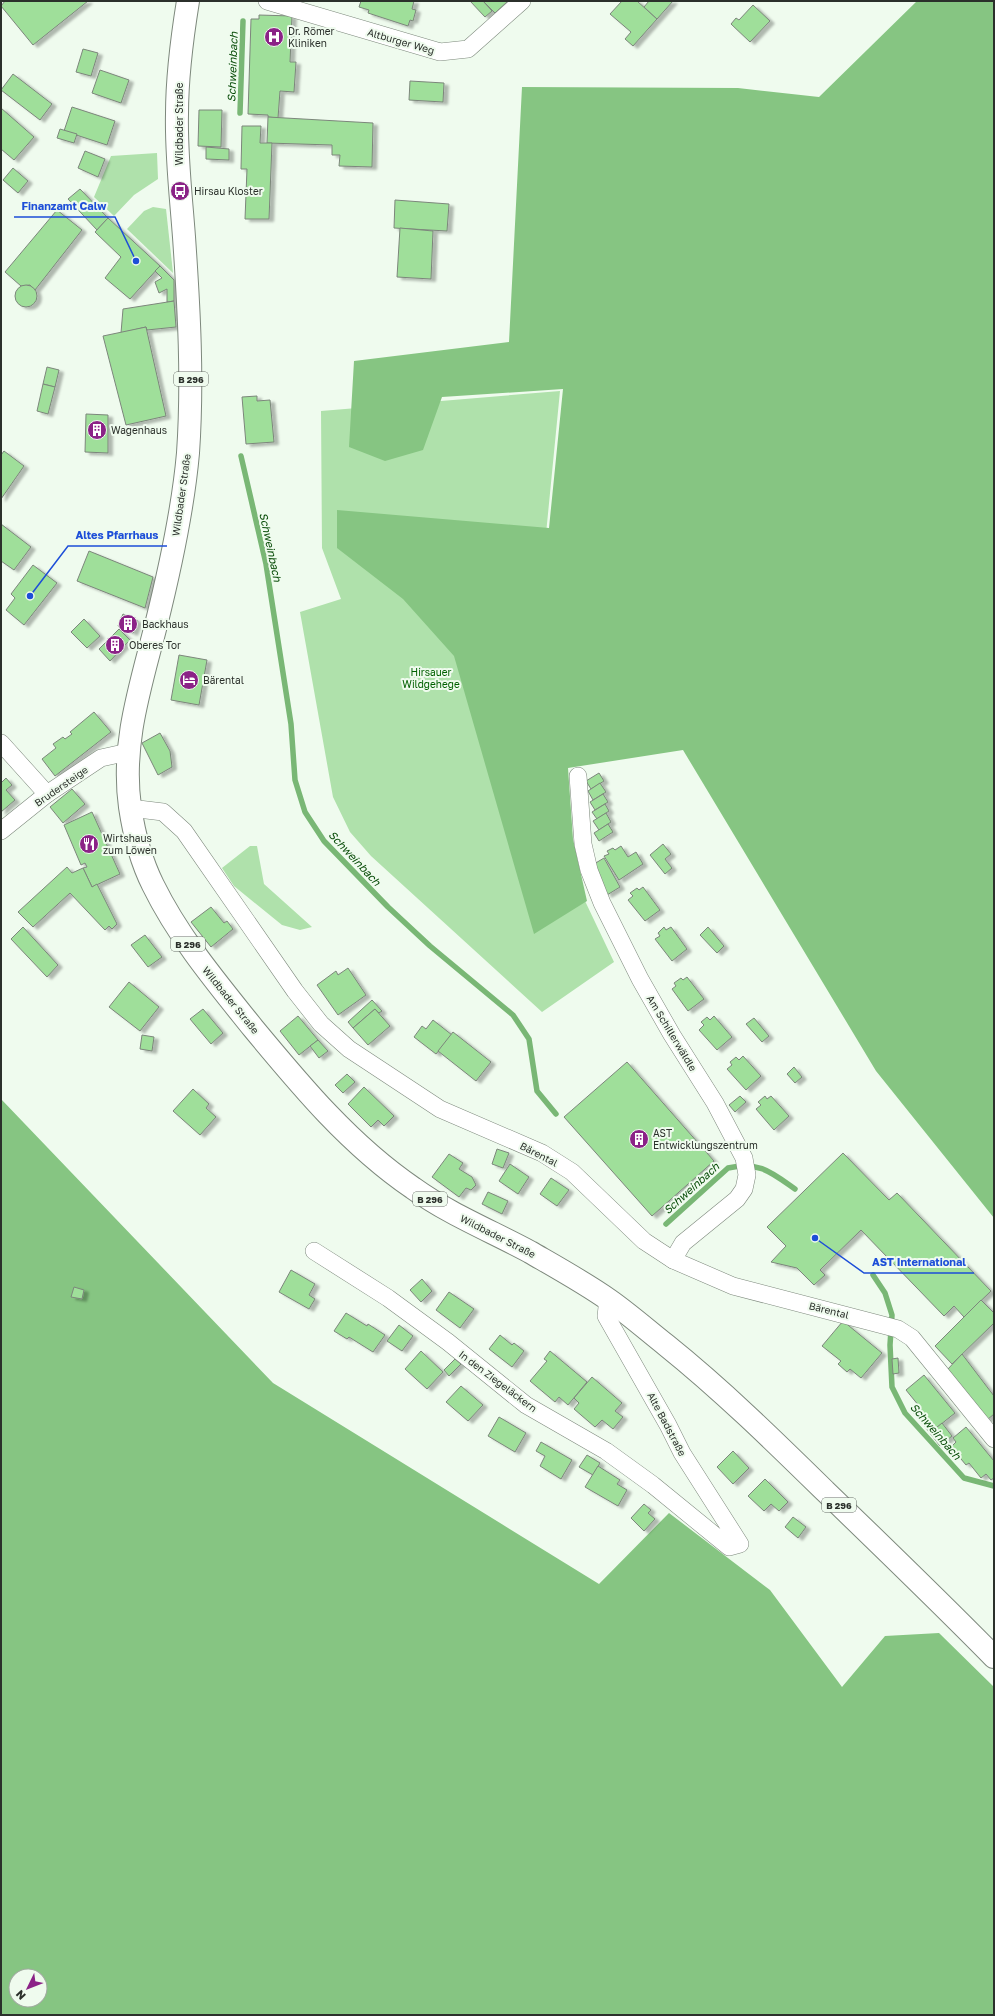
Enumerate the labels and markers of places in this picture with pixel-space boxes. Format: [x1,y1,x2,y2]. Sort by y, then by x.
place label: Dr. Römer Kliniken [288,25,335,49]
hospital icon: Dr. Römer Kliniken [263,26,285,48]
bus stop icon: Hirsau Kloster [169,180,191,202]
place label: Hirsau Kloster [194,185,263,197]
callout: Finanzamt Calw [14,194,115,217]
building icon: Wagenhaus [86,419,108,441]
place label: Wagenhaus [111,424,167,436]
callout: Altes Pfarrhaus [68,523,167,546]
building icon: Backhaus [117,613,139,635]
place label: Backhaus [142,618,189,630]
building icon: Oberes Tor [104,634,126,656]
place label: Oberes Tor [129,639,181,651]
hotel icon: Bärental [178,669,200,691]
place label: Bärental [203,674,244,686]
place label: Wirtshaus zum Löwen [103,832,157,856]
restaurant icon: Wirtshaus zum Löwen [78,833,100,855]
place label: AST Entwicklungszentrum [653,1127,758,1151]
building icon: AST Entwicklungszentrum [628,1128,650,1150]
callout: AST International [864,1250,974,1273]

